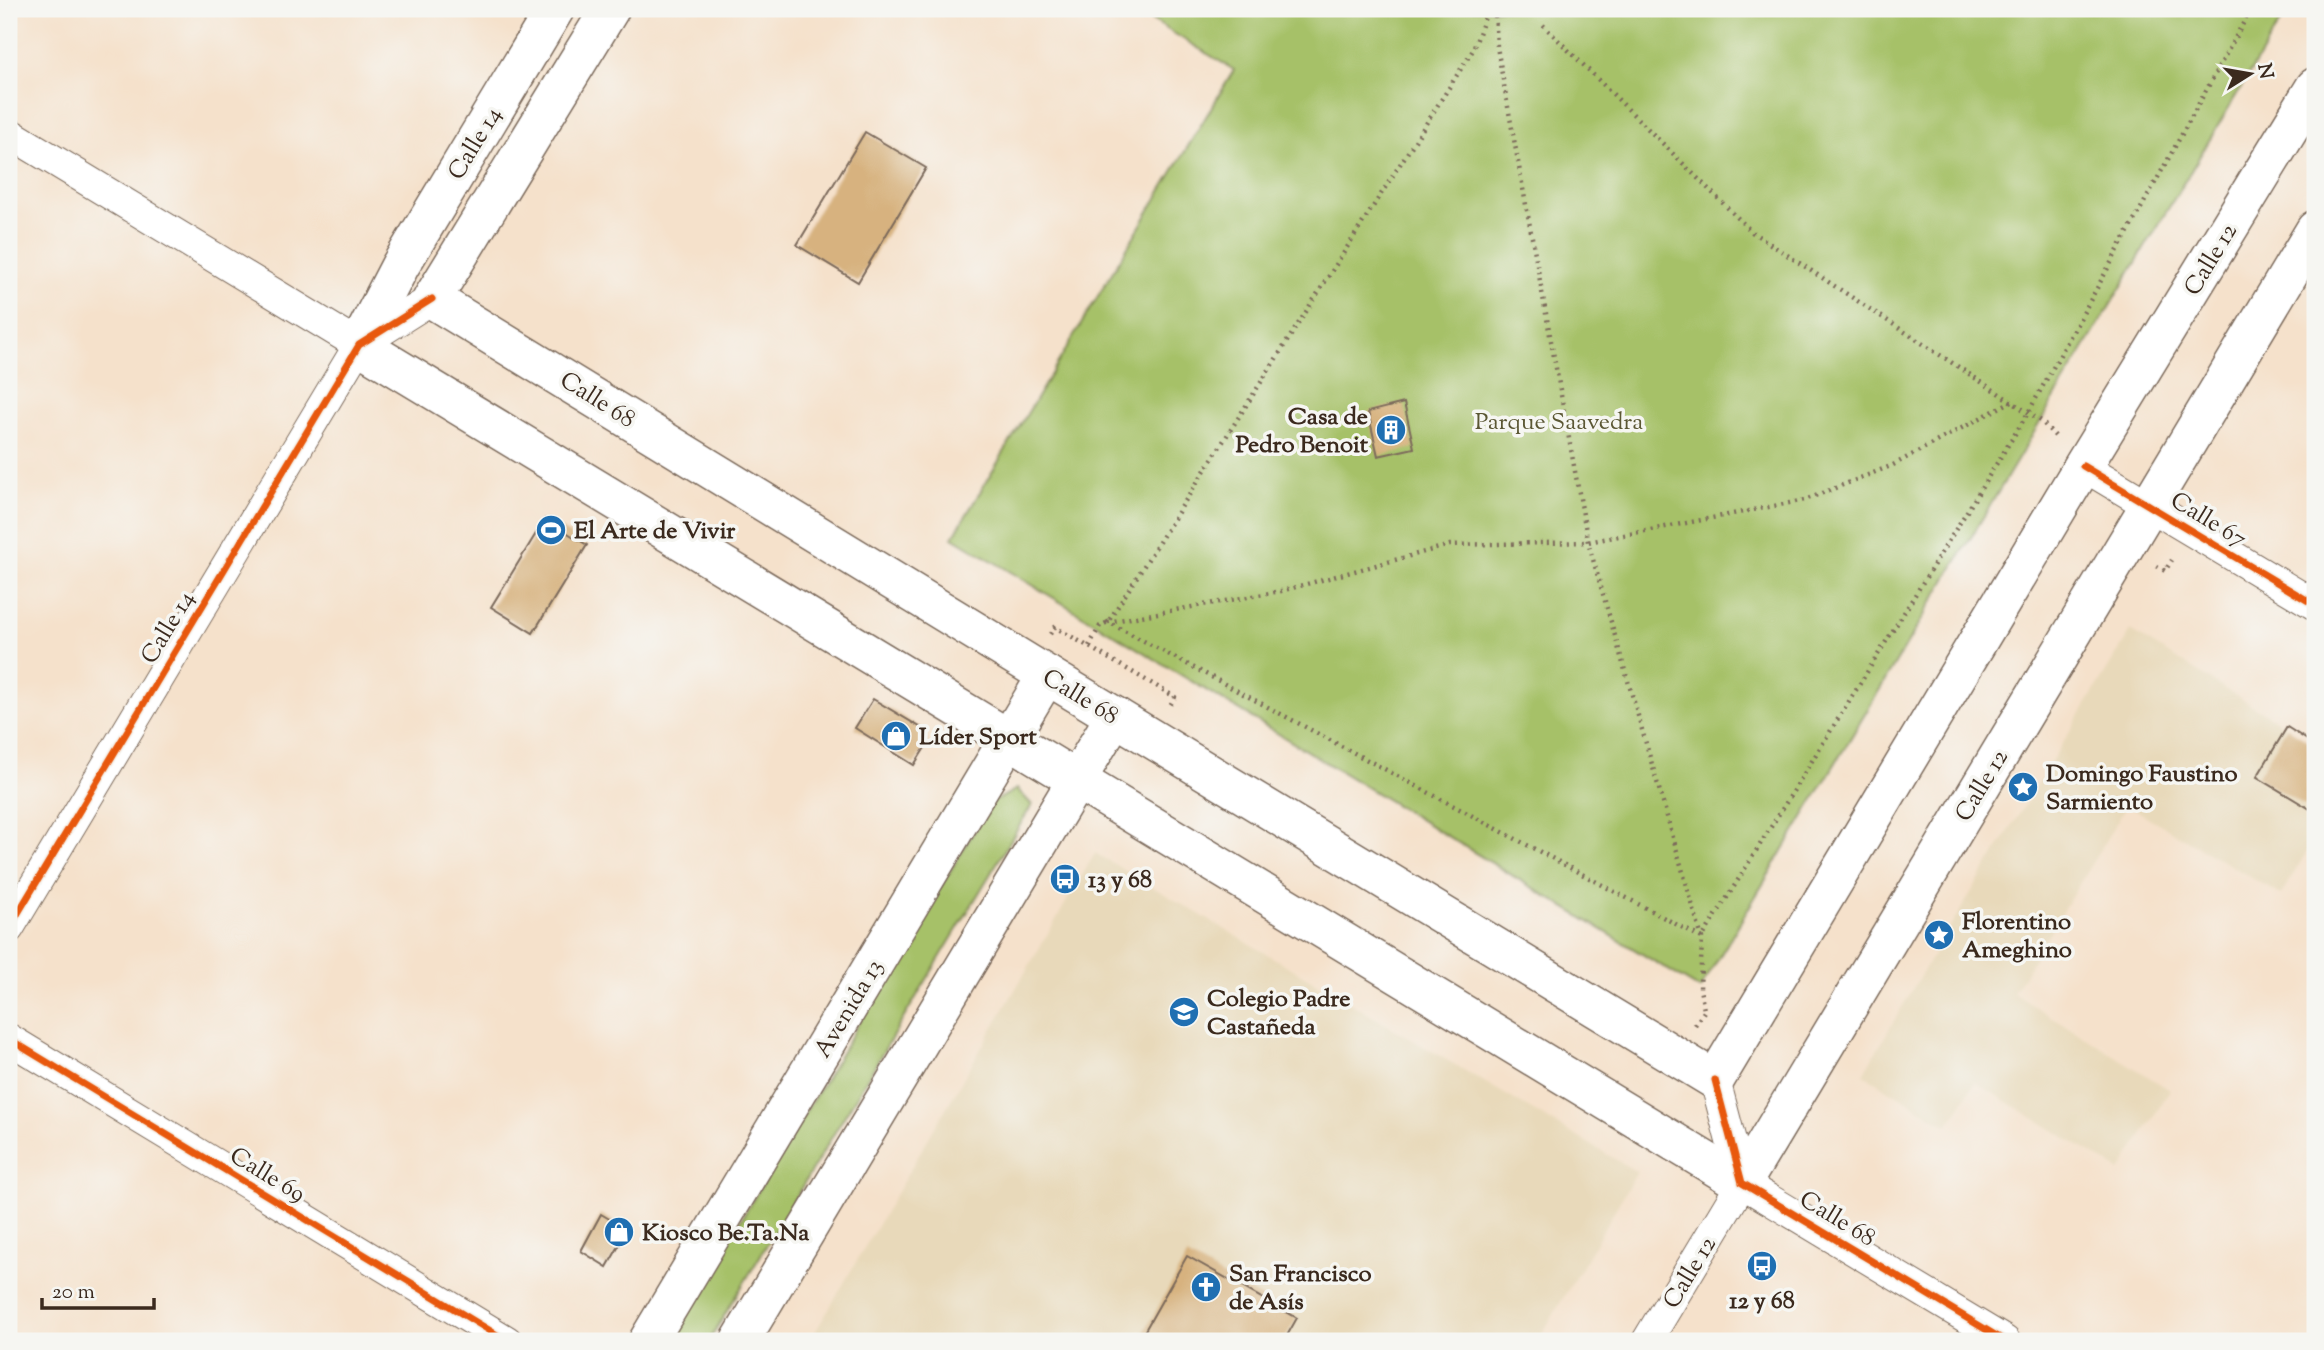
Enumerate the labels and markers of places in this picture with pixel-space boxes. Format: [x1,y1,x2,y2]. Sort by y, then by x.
place label: Casa de Pedro Benoit [1235,401,1369,463]
building icon: Casa de Pedro Benoit [1374,413,1408,447]
sports icon: El Arte de Vivir [534,513,568,547]
place label: El Arte de Vivir [574,515,736,549]
shop icon: Líder Sport [879,719,913,753]
place label: Líder Sport [919,721,1038,755]
place label: Domingo Faustino Sarmiento [2046,758,2238,820]
place icon: Domingo Faustino Sarmiento [2006,770,2040,804]
bus stop icon: 13 y 68 [1048,862,1082,896]
place label: 13 y 68 [1088,864,1152,898]
place label: Florentino Ameghino [1962,906,2072,968]
place icon: Florentino Ameghino [1922,918,1956,952]
place label: Colegio Padre Castañeda [1207,983,1350,1045]
school or university icon: Colegio Padre Castañeda [1167,995,1201,1029]
shop icon: Kiosco Be.Ta.Na [602,1215,636,1249]
place label: Kiosco Be.Ta.Na [642,1217,810,1251]
bus stop icon: 12 y 68 [1745,1249,1779,1283]
place label: San Francisco de Asís [1229,1258,1372,1320]
church icon: San Francisco de Asís [1189,1270,1223,1304]
place label: 12 y 68 [1729,1285,1795,1319]

